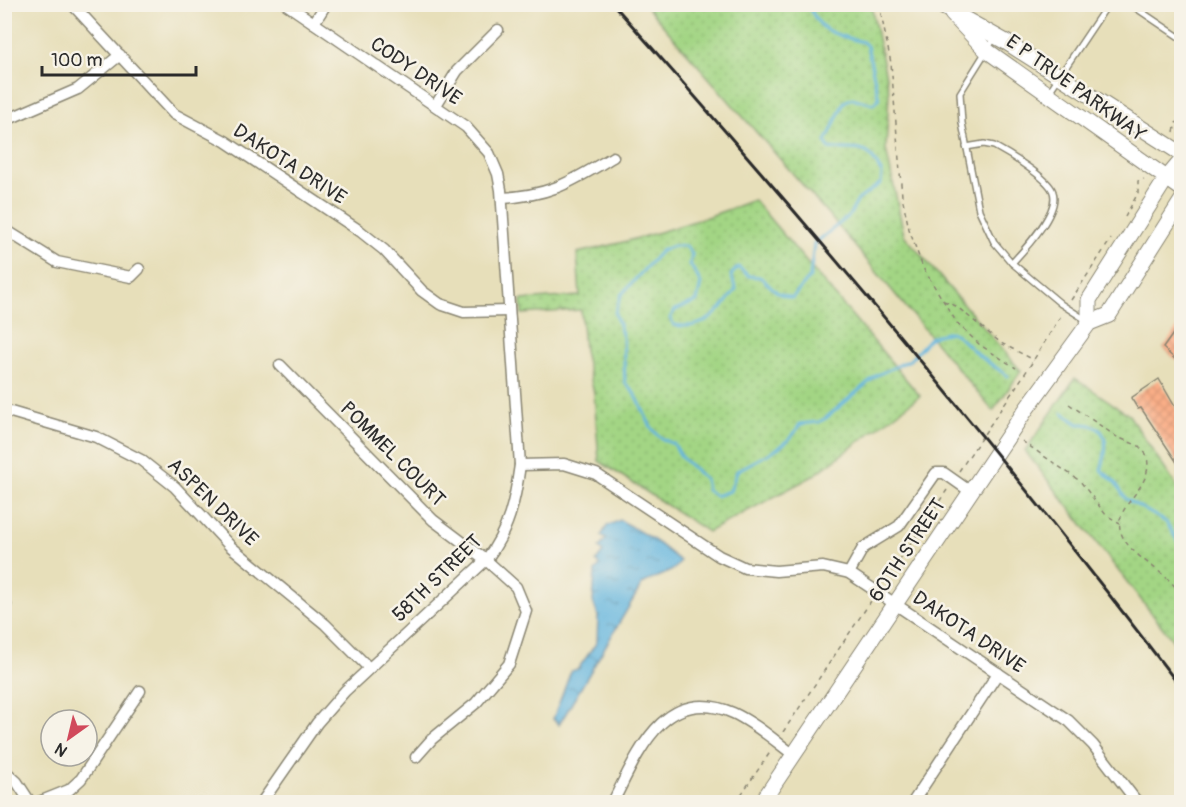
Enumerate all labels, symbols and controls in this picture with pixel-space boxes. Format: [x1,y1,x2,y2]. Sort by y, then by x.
street label: E P TRUE PARKWAY [1001,29,1151,147]
street label: CODY DRIVE [366,31,466,111]
scale bar [42,39,196,77]
text: 100 m [51,49,103,72]
street label: DAKOTA DRIVE [229,118,351,210]
street label: POMMEL COURT [335,396,451,512]
street label: ASPEN DRIVE [162,453,264,551]
street label: 60TH STREET [863,493,951,607]
street label: 58TH STREET [387,529,487,627]
street label: DAKOTA DRIVE [908,585,1030,679]
north arrow [39,708,99,768]
text: N [51,738,71,761]

